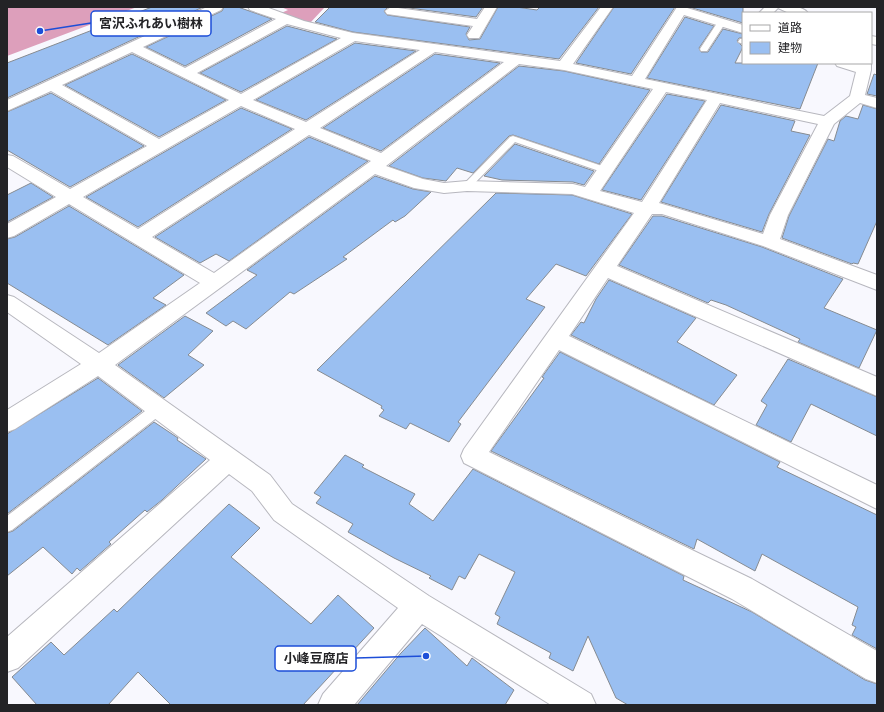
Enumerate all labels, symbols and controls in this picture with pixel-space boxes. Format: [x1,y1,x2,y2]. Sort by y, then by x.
callout: 宮沢ふれあい樹林 [91,11,211,36]
legend [742,12,872,64]
text: 宮沢ふれあい樹林 [99,15,203,31]
text: 道路 [778,20,802,35]
text: 建物 [778,40,802,55]
callout: 小峰豆腐店 [275,646,356,671]
text: 小峰豆腐店 [283,650,349,666]

